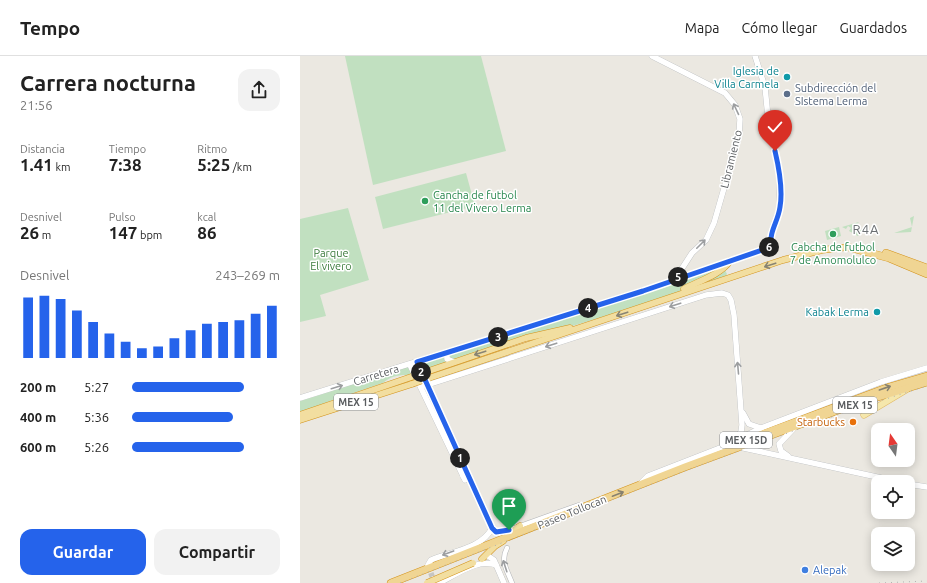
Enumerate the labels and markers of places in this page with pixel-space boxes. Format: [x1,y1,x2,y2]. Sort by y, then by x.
place label: Iglesia de Villa Carmela [714,65,779,90]
marker: Iglesia de Villa Carmela [782,72,792,82]
place label: Subdirección del SIstema Lerma [795,82,876,107]
marker: Subdirección del SIstema Lerma [782,89,792,99]
pin [758,110,792,151]
place label: Cancha de futbol 11 del Vivero Lerma [433,189,531,214]
marker: Cancha de futbol 11 del Vivero Lerma [420,196,430,206]
marker: Cabcha de futbol 7 de Amomolulco [828,229,838,239]
pin: 6 [759,237,779,257]
place label: Cabcha de futbol 7 de Amomolulco [790,241,876,266]
pin: 5 [668,267,688,287]
pin: 4 [578,298,598,318]
place label: Kabak Lerma [806,306,869,318]
marker: Kabak Lerma [872,307,882,317]
pin: 3 [488,327,508,347]
pin: 2 [411,362,431,382]
place label: Starbucks [797,416,845,428]
marker: Starbucks [848,417,858,427]
pin: 1 [450,448,470,468]
pin [492,489,526,530]
place label: Alepak [813,564,847,576]
marker: Alepak [800,565,810,575]

